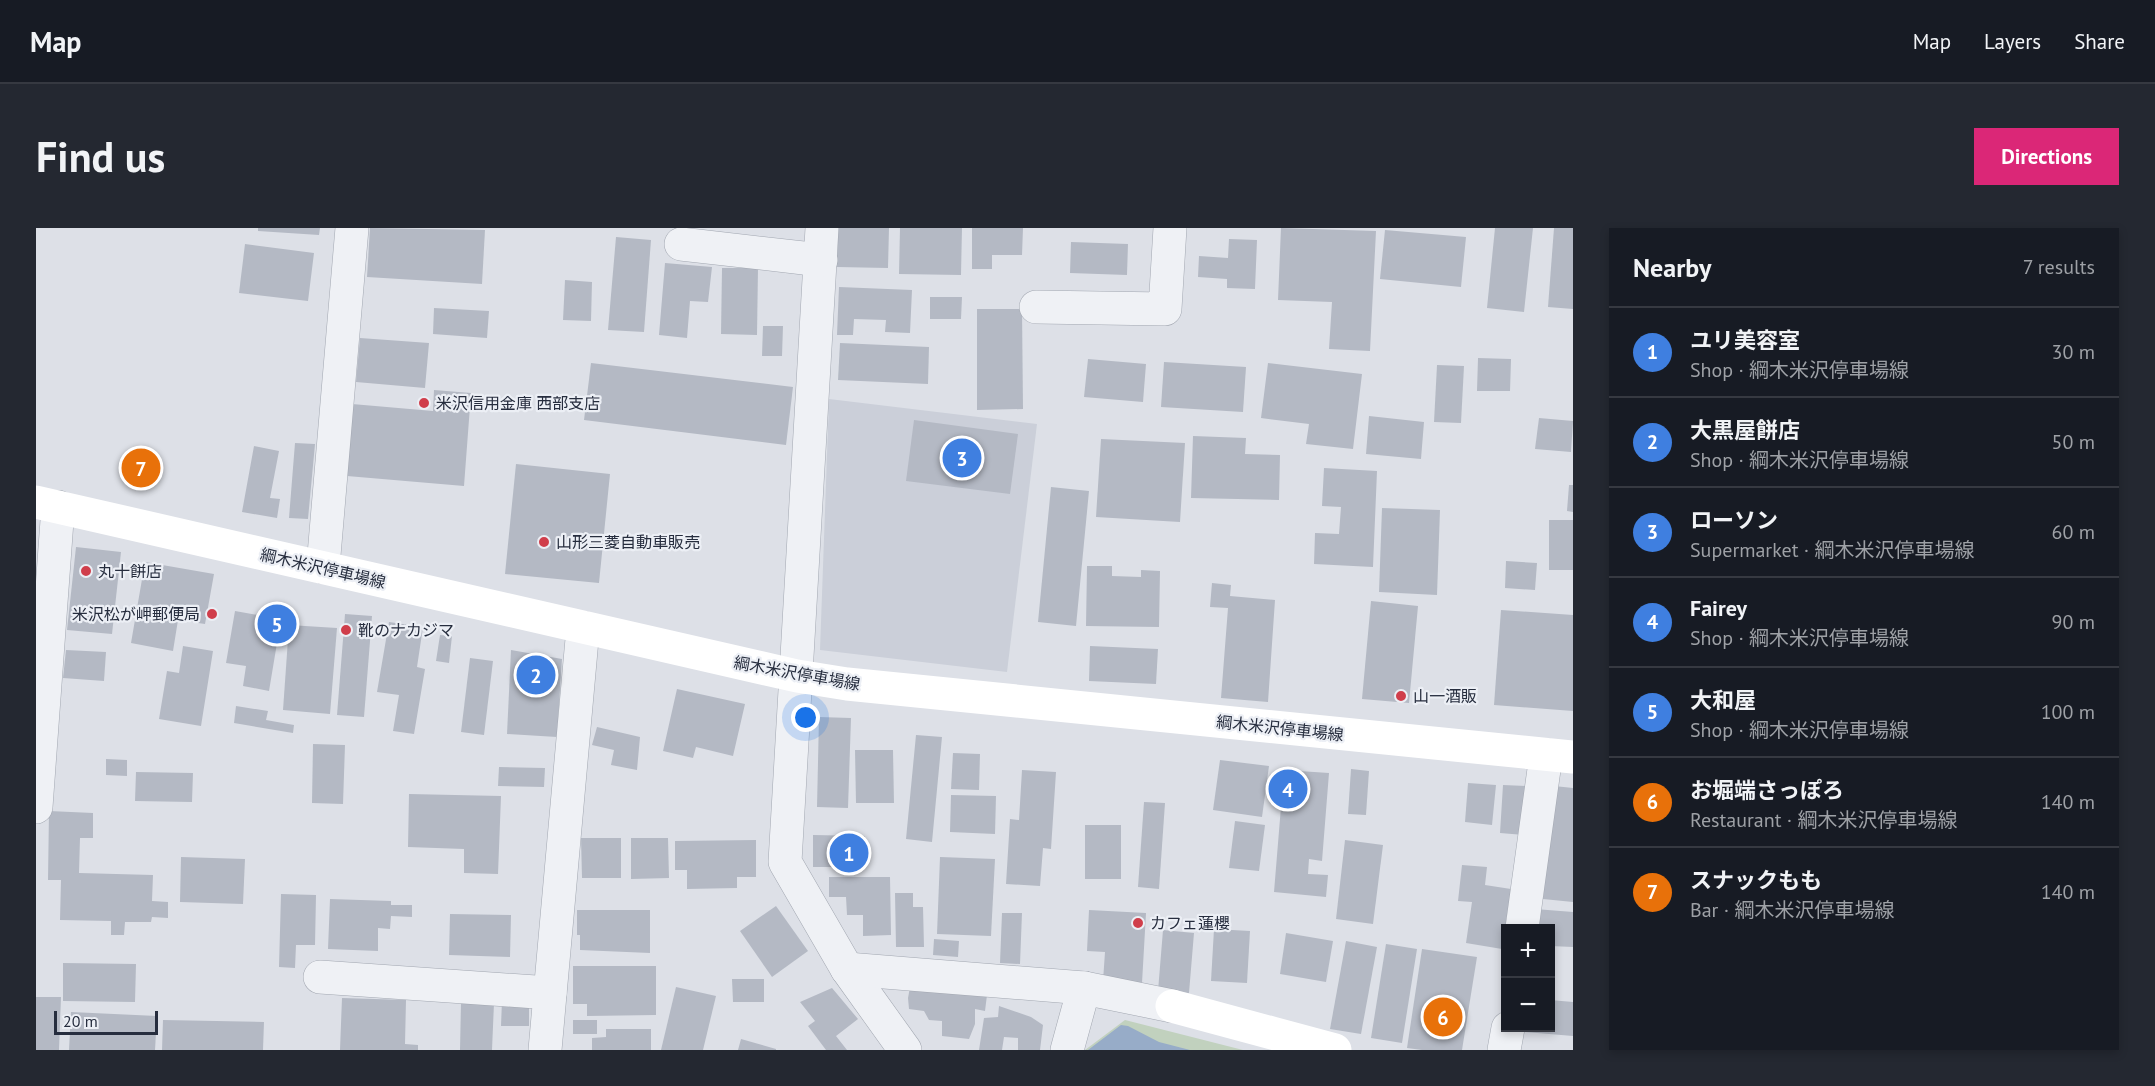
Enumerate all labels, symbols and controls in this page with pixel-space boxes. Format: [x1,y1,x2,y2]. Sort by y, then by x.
text: Map [30,23,81,60]
text: Map [1913,28,1951,55]
text: Layers [1984,28,2041,55]
text: Share [2074,28,2125,55]
button: Directions [1974,128,2119,185]
text: Find us [36,129,165,184]
text: Nearby [1633,251,1711,284]
text: 7 results [2023,254,2095,280]
text: ユリ美容室 [1690,326,1800,354]
text: 1 [1647,339,1658,365]
text: 30 m [2052,339,2095,365]
text: Shop · 綱木米沢停車場線 [1690,357,1909,383]
place label: 米沢信用金庫 西部支店 [436,393,600,413]
marker: 米沢信用金庫 西部支店 [417,396,431,410]
text: 大黒屋餅店 [1690,416,1800,444]
text: 2 [1647,429,1658,455]
text: 50 m [2052,429,2095,455]
pin: 3 [942,436,982,480]
pin: 7 [122,446,160,490]
text: Shop · 綱木米沢停車場線 [1690,447,1909,473]
text: ローソン [1690,506,1778,534]
text: 3 [1647,519,1658,545]
text: 60 m [2052,519,2095,545]
place label: 山形三菱自動車販売 [556,532,700,552]
marker: 山形三菱自動車販売 [537,535,551,549]
text: Supermarket · 綱木米沢停車場線 [1690,537,1974,563]
street label: 綱木米沢停車場線 [258,544,388,592]
place label: 丸十餅店 [98,561,162,581]
marker: 丸十餅店 [79,564,93,578]
text: Fairey [1690,594,1747,622]
pin: 5 [258,602,296,646]
place label: 米沢松が岬郵便局 [72,604,200,624]
marker: 米沢松が岬郵便局 [205,607,219,621]
text: 4 [1647,609,1658,635]
text: 90 m [2052,609,2095,635]
place label: 靴のナカジマ [358,620,454,640]
marker: 靴のナカジマ [339,623,353,637]
text: Shop · 綱木米沢停車場線 [1690,625,1909,651]
pin: 2 [516,652,556,698]
street label: 綱木米沢停車場線 [732,652,862,694]
place label: 山一酒販 [1413,686,1477,706]
text: 大和屋 [1690,686,1756,714]
marker: 山一酒販 [1394,689,1408,703]
text: 5 [1647,699,1658,725]
text: 100 m [2041,699,2095,725]
your location [791,703,820,732]
street label: 綱木米沢停車場線 [1215,711,1345,745]
text: Shop · 綱木米沢停車場線 [1690,717,1909,743]
pin: 4 [1268,766,1308,812]
text: お堀端さっぽろ [1690,776,1844,804]
text: 6 [1647,789,1658,815]
text: 140 m [2041,789,2095,815]
text: Restaurant · 綱木米沢停車場線 [1690,807,1957,833]
pin: 1 [830,830,868,876]
text: スナックもも [1690,866,1822,894]
text: 7 [1647,879,1658,905]
text: 140 m [2041,879,2095,905]
text: Bar · 綱木米沢停車場線 [1690,897,1894,923]
place label: カフェ蓮櫻 [1150,913,1230,933]
marker: カフェ蓮櫻 [1131,916,1145,930]
map controls [1501,924,1555,1032]
button: + [1501,924,1555,978]
button: − [1501,978,1555,1032]
pin: 6 [1424,994,1462,1040]
scale bar [54,1008,158,1036]
text: 20 m [63,1011,98,1031]

